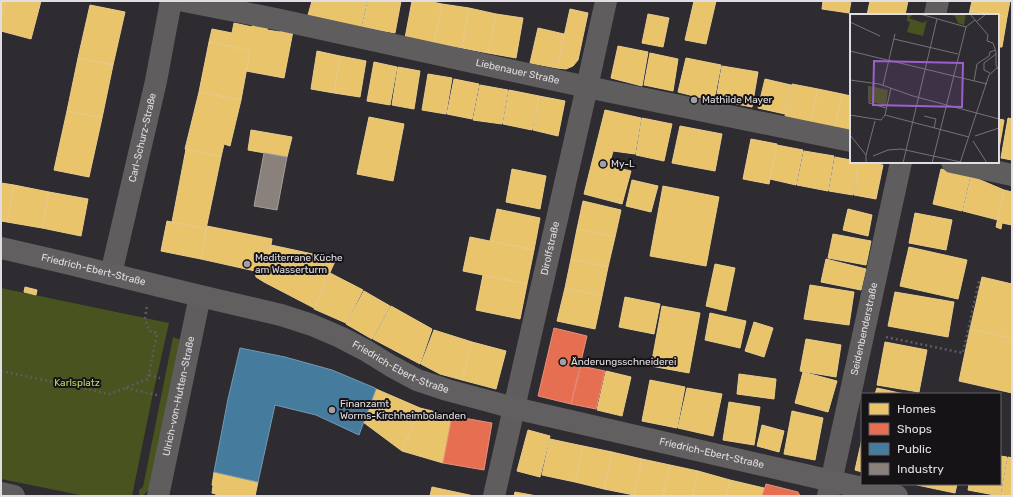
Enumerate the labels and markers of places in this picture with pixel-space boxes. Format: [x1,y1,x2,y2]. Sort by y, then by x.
place label: Mathilde Mayer [702,94,773,106]
marker: Mathilde Mayer [689,95,699,105]
place label: My-L [611,158,635,170]
marker: My-L [598,159,608,169]
place label: Mediterrane Küche am Wasserturm [255,252,343,276]
marker: Mediterrane Küche am Wasserturm [242,259,252,269]
place label: Änderungsschneiderei [571,356,676,368]
marker: Änderungsschneiderei [558,357,568,367]
place label: Finanzamt Worms-Kirchheimbolanden [340,398,466,422]
marker: Finanzamt Worms-Kirchheimbolanden [327,405,337,415]

